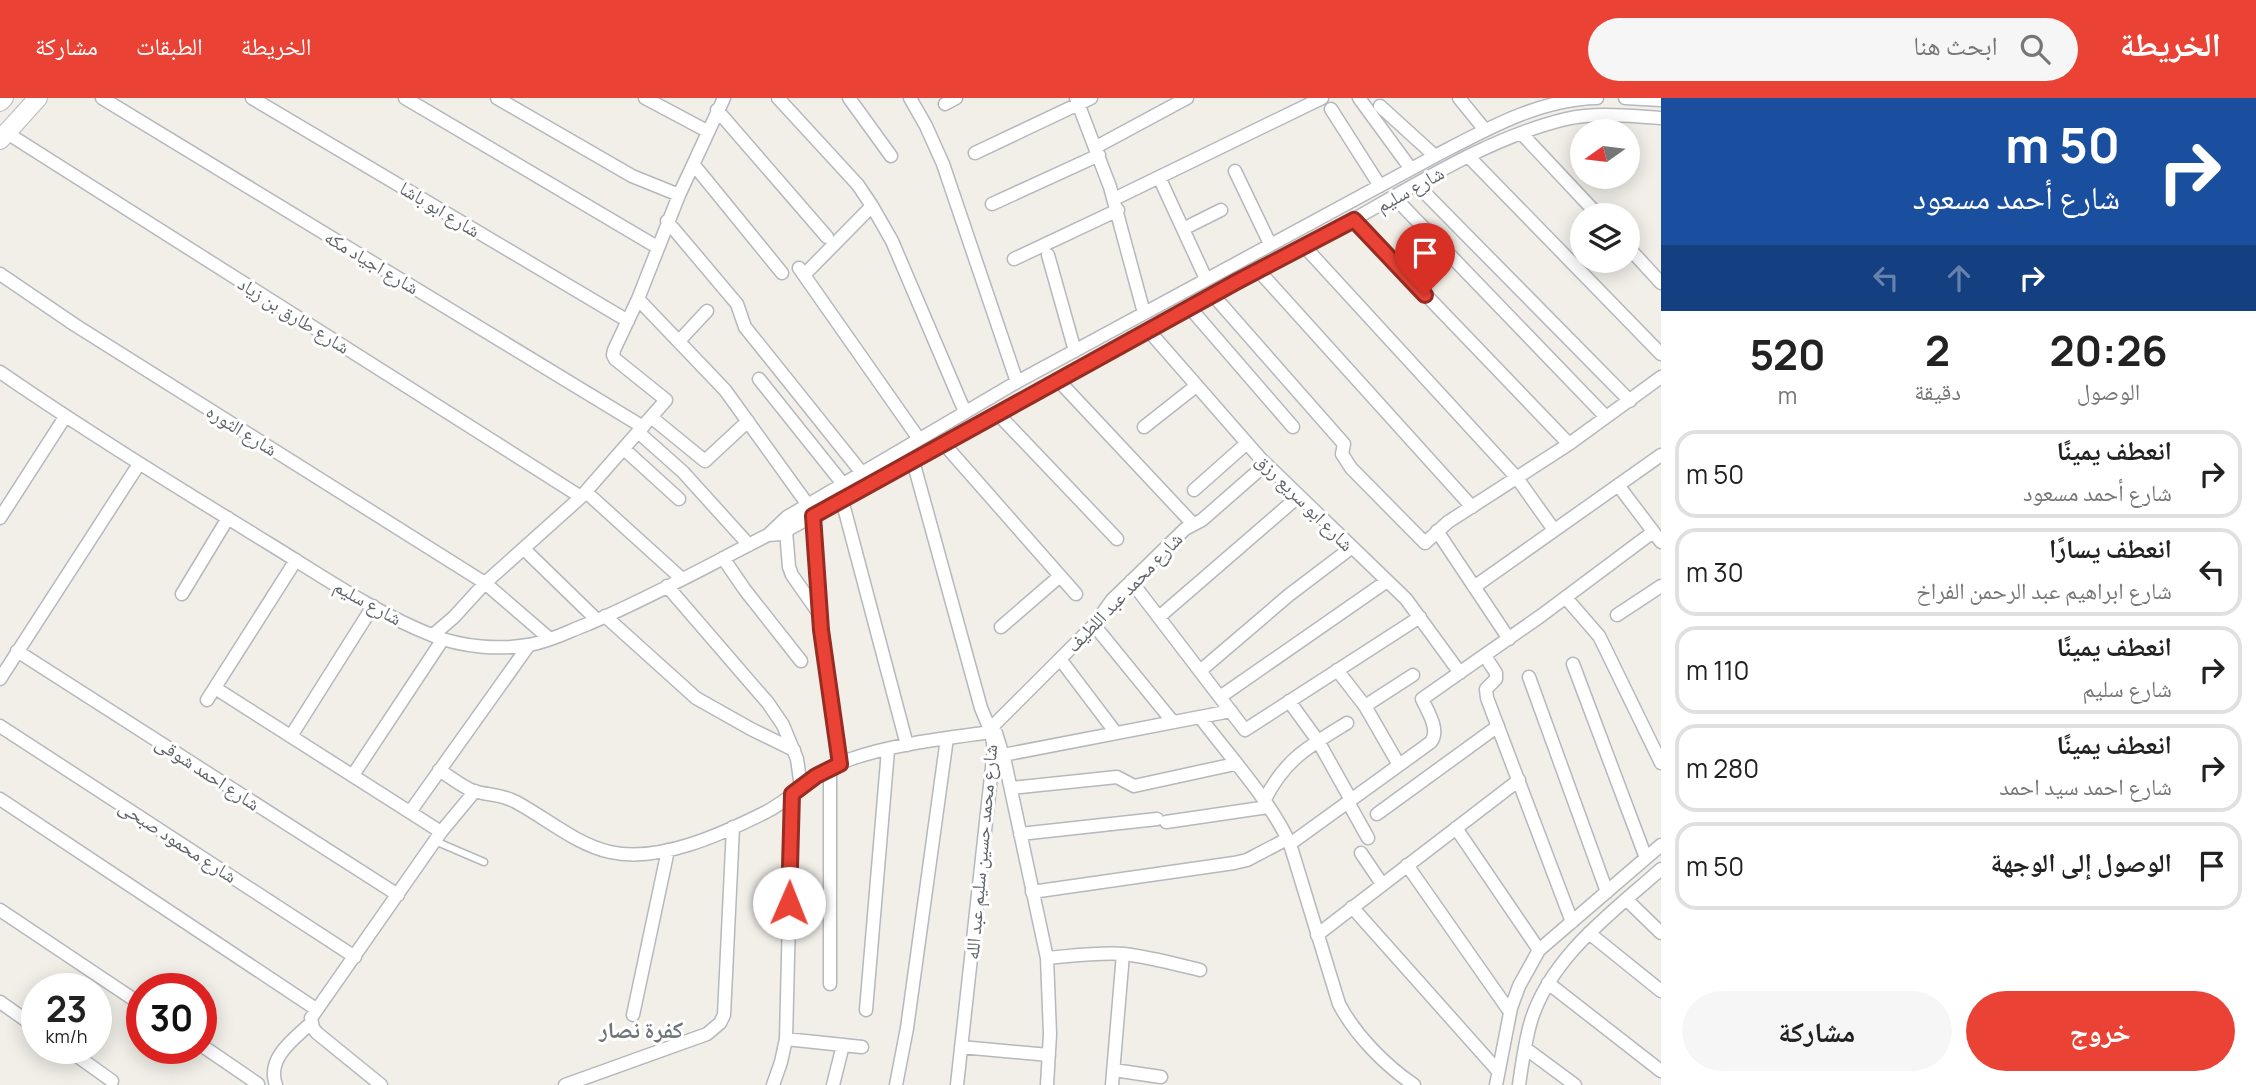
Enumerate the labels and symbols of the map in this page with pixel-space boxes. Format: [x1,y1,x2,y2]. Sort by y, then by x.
north arrow [1570,119,1640,189]
street label: شارع سليم [1371,160,1449,218]
street label: شارع ابو باشا [395,175,485,243]
pin [1395,223,1455,295]
street label: شارع اجياد مكه [320,224,424,300]
street label: شارع طارق بن زياد [233,270,355,360]
street label: شارع الثوره [201,398,283,462]
street label: شارع ابو سريع رزق [1250,447,1360,557]
street label: شارع محمد عبد اللطيف [1060,526,1188,658]
street label: شارع سليم [329,573,407,631]
street label: شارع احمد شوقى [151,730,265,816]
street label: شارع محمد حسين سليم عبد الله [959,743,1003,961]
street label: شارع محمود صبحى [114,793,242,889]
position arrow [752,866,826,940]
speed limit sign: 30 [126,973,217,1064]
district label: كفرة نصار [598,1013,683,1045]

